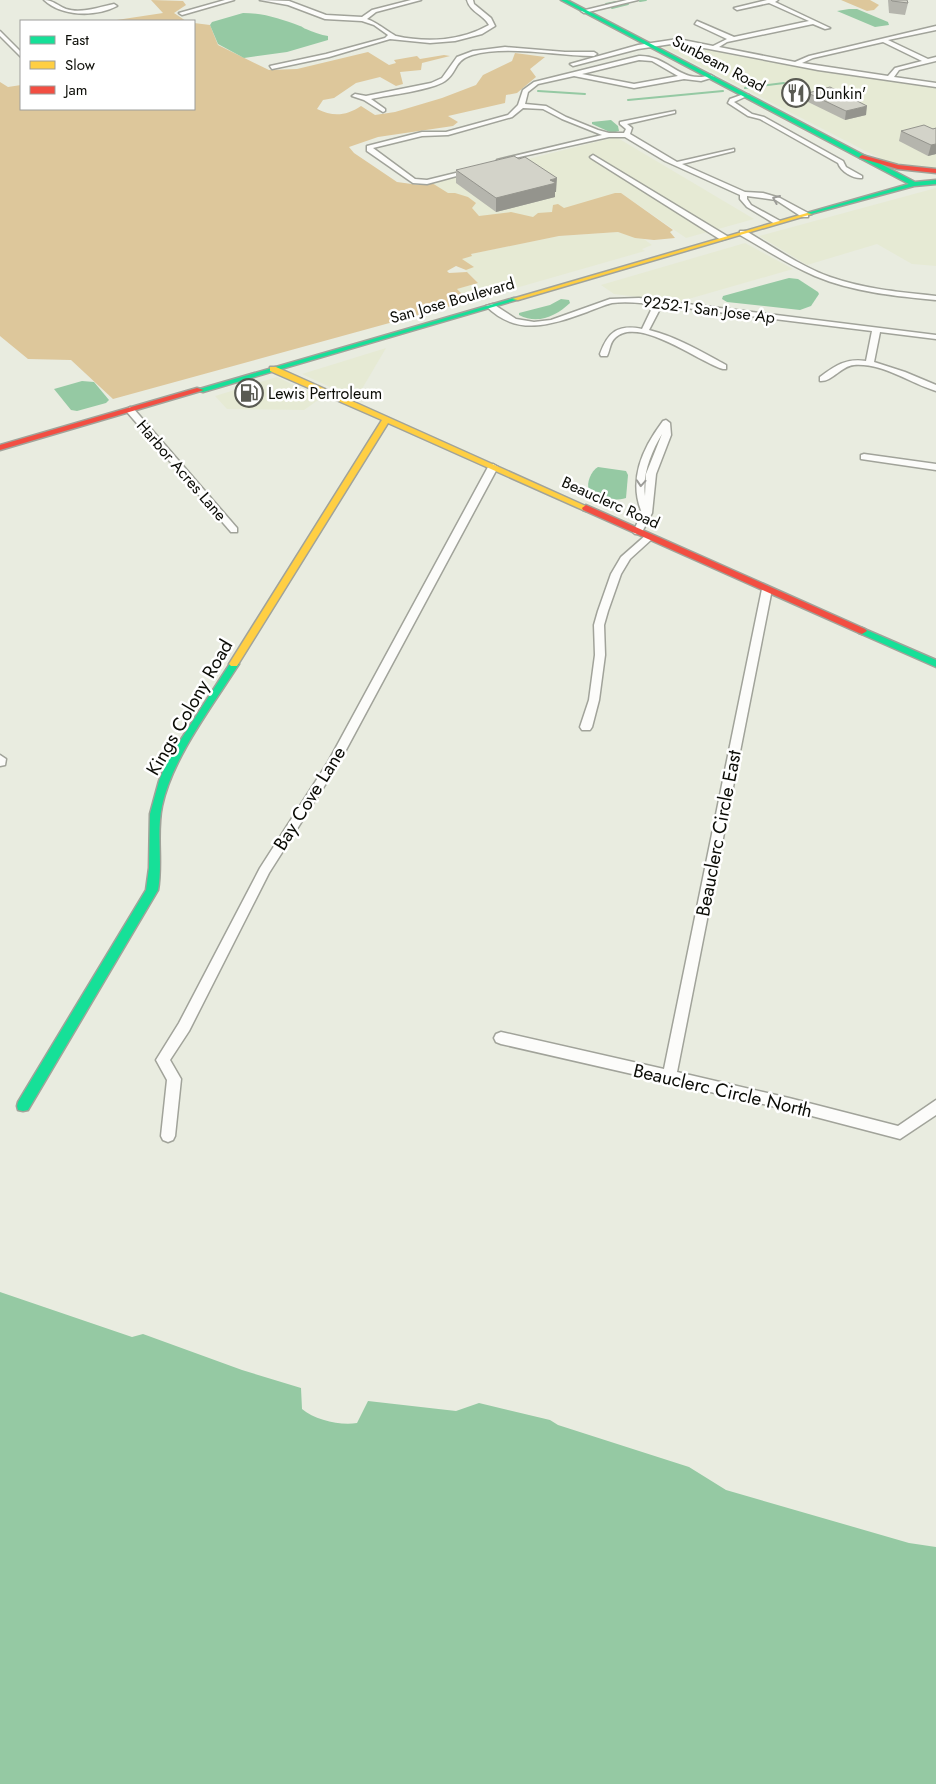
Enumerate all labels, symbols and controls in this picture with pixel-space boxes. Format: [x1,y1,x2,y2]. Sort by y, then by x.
legend [20,20,195,110]
text: Fast [65,29,89,51]
street label: Sunbeam Road [668,29,769,98]
text: Slow [65,54,96,76]
restaurant icon: Dunkin' [781,78,811,108]
text: Jam [63,79,88,101]
place label: Dunkin' [815,82,866,105]
one-way arrow [772,195,781,206]
street label: San Jose Boulevard [387,272,517,329]
street label: 9252-1 San Jose Ap [641,290,776,329]
fuel station icon: Lewis Pertroleum [234,378,264,408]
place label: Lewis Pertroleum [268,382,382,405]
street label: Harbor Acres Lane [131,415,232,526]
street label: Beauclerc Road [558,471,663,534]
one-way arrow [636,479,647,487]
street label: Kings Colony Road [140,634,239,780]
street label: Bay Cove Lane [267,741,352,855]
street label: Beauclerc Circle East [689,747,748,918]
street label: Beauclerc Circle North [631,1057,815,1124]

